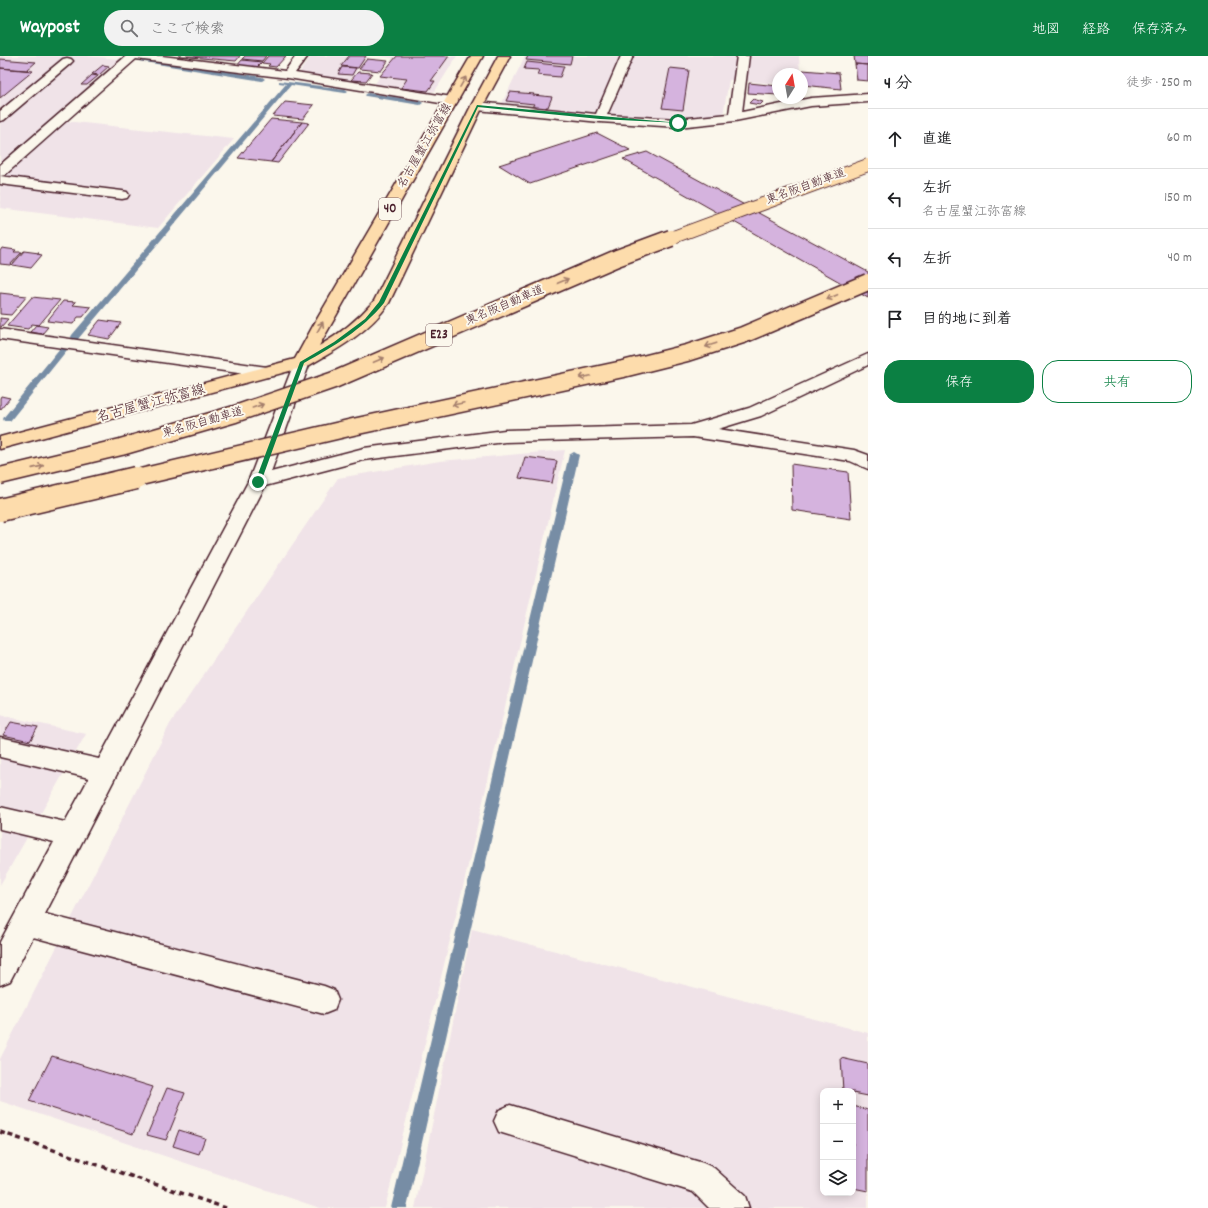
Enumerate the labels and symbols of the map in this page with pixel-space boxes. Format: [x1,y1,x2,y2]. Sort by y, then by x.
north arrow [772,68,808,104]
one-way arrow [459,76,467,88]
street label: 名古屋蟹江弥富線 [394,100,456,192]
route start [669,114,687,132]
street label: 東名阪自動車道 [764,165,848,209]
road number: 40 [379,198,401,220]
one-way arrow [556,277,568,284]
street label: 東名阪自動車道 [463,282,547,330]
one-way arrow [827,294,839,301]
one-way arrow [317,321,325,333]
road number: E23 [426,324,452,346]
one-way arrow [705,342,718,349]
one-way arrow [373,356,385,364]
one-way arrow [579,373,592,381]
street label: 名古屋蟹江弥富線 [94,380,208,428]
one-way arrow [452,401,465,409]
one-way arrow [251,402,263,410]
street label: 東名阪自動車道 [160,403,246,443]
one-way arrow [31,462,44,470]
route end [249,473,267,491]

